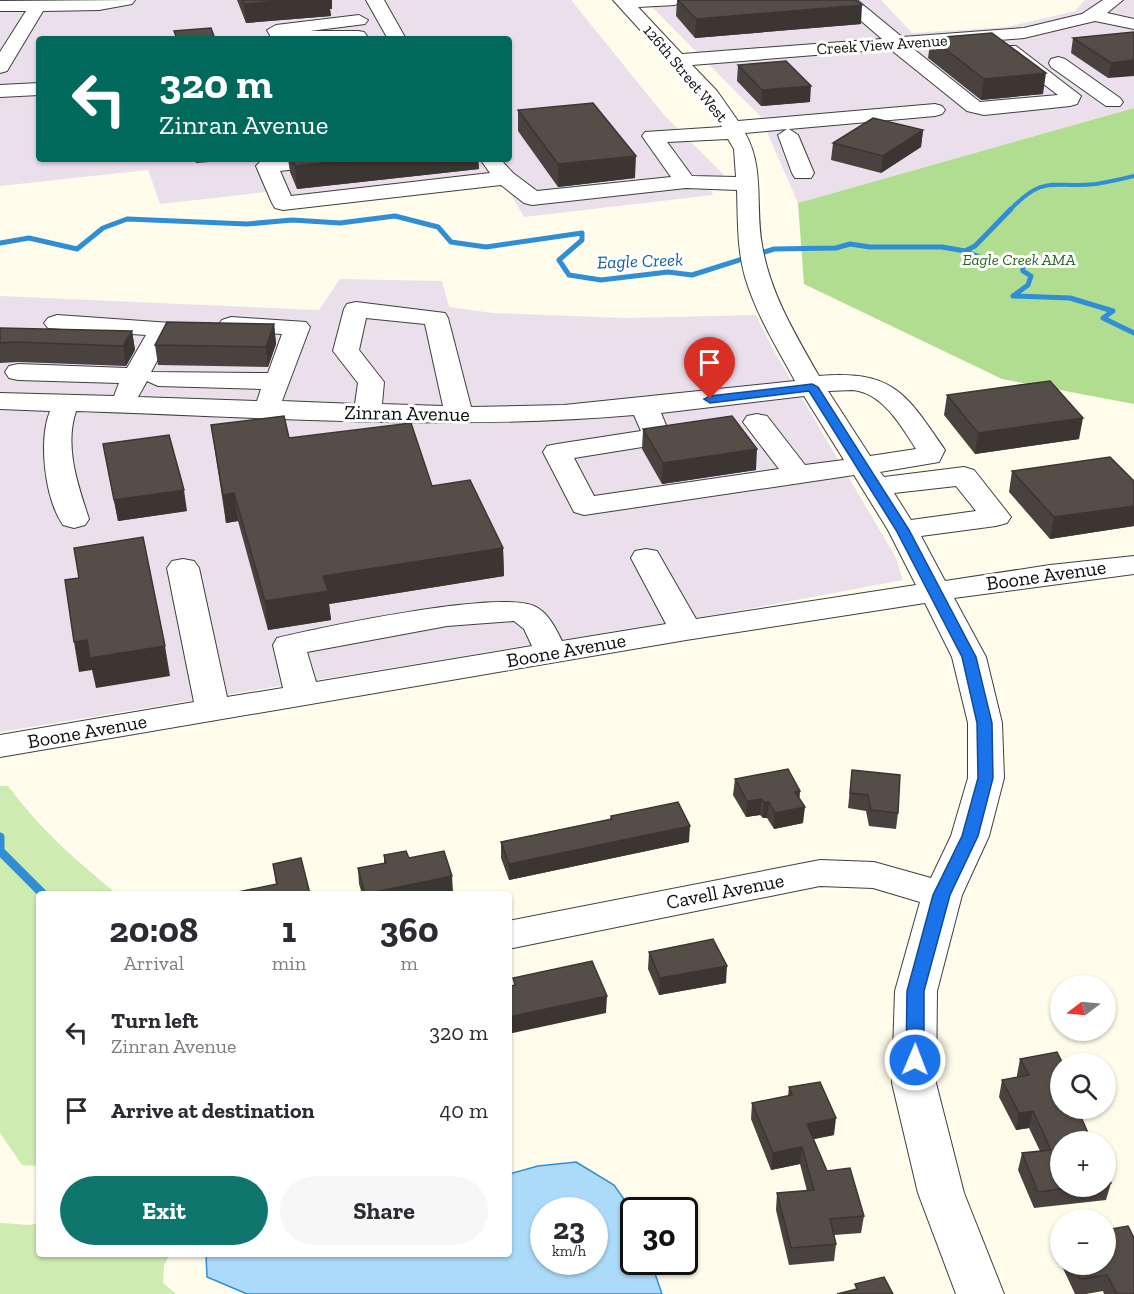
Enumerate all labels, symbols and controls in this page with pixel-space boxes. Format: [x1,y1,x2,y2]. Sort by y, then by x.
street label: 126th Street West [639,21,732,126]
street label: Creek View Avenue [816,30,948,59]
text: 320 m [159,58,273,109]
icon: left [60,60,138,138]
text: Zinran Avenue [159,109,328,141]
water label: Eagle Creek [597,249,683,273]
park label: Eagle Creek AMA [962,250,1076,269]
pin [684,337,735,399]
icon: arrive [693,346,726,379]
street label: Zinran Avenue [344,400,470,426]
street label: Boone Avenue [985,555,1107,595]
street label: Boone Avenue [504,628,628,672]
street label: Boone Avenue [25,709,149,753]
street label: Cavell Avenue [664,868,786,914]
text: 20:08 [109,908,198,951]
text: 1 [282,908,296,951]
text: 360 [379,908,439,951]
text: Arrival [124,951,184,975]
text: min [272,951,306,975]
text: m [400,951,418,975]
north arrow [1050,975,1116,1041]
map controls [1050,975,1116,1275]
text: Turn left [111,1007,198,1034]
icon: left [60,1016,93,1049]
text: 320 m [429,1019,488,1046]
position arrow [883,1028,947,1092]
text: Zinran Avenue [111,1034,236,1058]
button: search [1050,1053,1116,1119]
icon: arrive [60,1094,93,1127]
text: Arrive at destination [111,1097,314,1124]
text: 40 m [439,1097,488,1124]
button: + [1050,1131,1116,1197]
button: Exit [60,1176,268,1245]
button: Share [280,1176,488,1245]
speed limit sign: 30 [620,1197,698,1275]
button: − [1050,1209,1116,1275]
text: 23 [553,1211,585,1247]
text: km/h [552,1242,586,1260]

